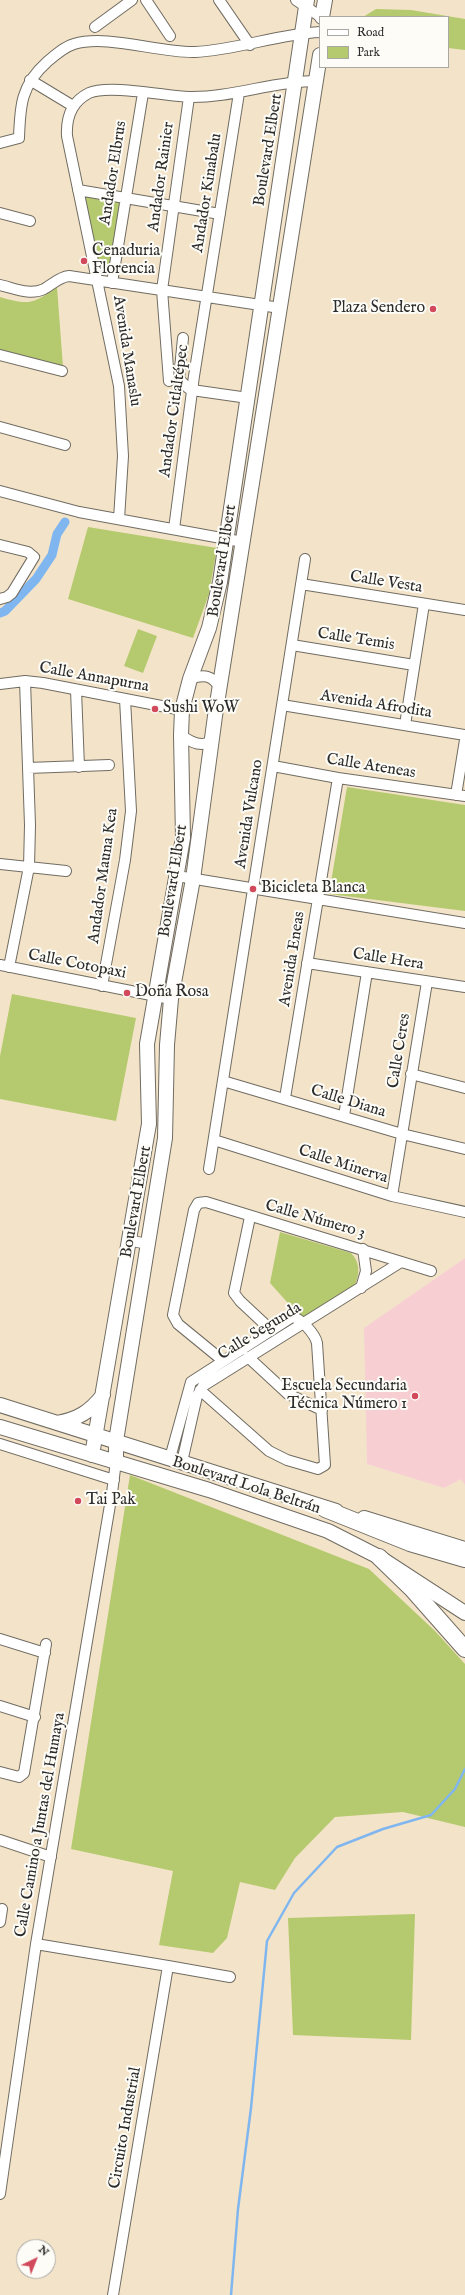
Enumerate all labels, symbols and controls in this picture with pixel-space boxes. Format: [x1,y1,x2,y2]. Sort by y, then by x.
legend [319,16,449,68]
text: Road [357,25,384,40]
text: Park [357,45,380,60]
street label: Boulevard Elbert [251,92,287,208]
street label: Andador Elbrus [96,120,132,226]
street label: Andador Rainier [145,121,179,233]
street label: Andador Kinabalu [189,132,227,254]
place label: Cenaduria Florencia [92,242,160,280]
marker: Cenaduria Florencia [79,256,89,266]
street label: Avenida Manaslu [108,294,144,408]
place label: Plaza Sendero [332,299,425,319]
marker: Plaza Sendero [428,304,438,314]
street label: Andador Citlaltépec [156,343,194,479]
street label: Boulevard Elbert [205,503,241,619]
street label: Calle Vesta [348,568,424,598]
street label: Calle Temis [316,624,396,656]
street label: Calle Annapurna [38,659,150,697]
street label: Avenida Afrodita [319,687,433,723]
place label: Sushi WoW [163,699,239,719]
marker: Sushi WoW [150,704,160,714]
street label: Calle Ateneas [325,750,417,784]
street label: Avenida Vulcano [232,758,268,870]
street label: Andador Mauna Kea [85,807,123,945]
street label: Boulevard Elbert [156,823,192,939]
place label: Bicicleta Blanca [261,879,365,899]
marker: Bicicleta Blanca [248,884,258,894]
street label: Avenida Eneas [276,910,310,1008]
street label: Calle Hera [351,945,425,975]
street label: Calle Cotopaxi [26,946,128,984]
place label: Doña Rosa [135,983,209,1003]
marker: Doña Rosa [122,988,132,998]
street label: Calle Ceres [385,1012,415,1090]
street label: Calle Diana [308,1082,388,1122]
street label: Calle Minerva [296,1142,390,1188]
street label: Boulevard Elbert [118,1144,156,1260]
street label: Calle Número 3 [263,1197,367,1243]
street label: Calle Segunda [215,1299,305,1365]
place label: Escuela Secundaria Técnica Número 1 [281,1377,407,1415]
marker: Escuela Secundaria Técnica Número 1 [410,1391,420,1401]
street label: Boulevard Lola Beltrán [169,1453,323,1519]
place label: Tai Pak [86,1491,136,1511]
marker: Tai Pak [73,1496,83,1506]
street label: Calle Camino a Juntas del Humaya [12,1711,70,1939]
street label: Circuito Industrial [106,2066,146,2190]
north arrow [16,2239,56,2279]
text: N [35,2243,52,2259]

